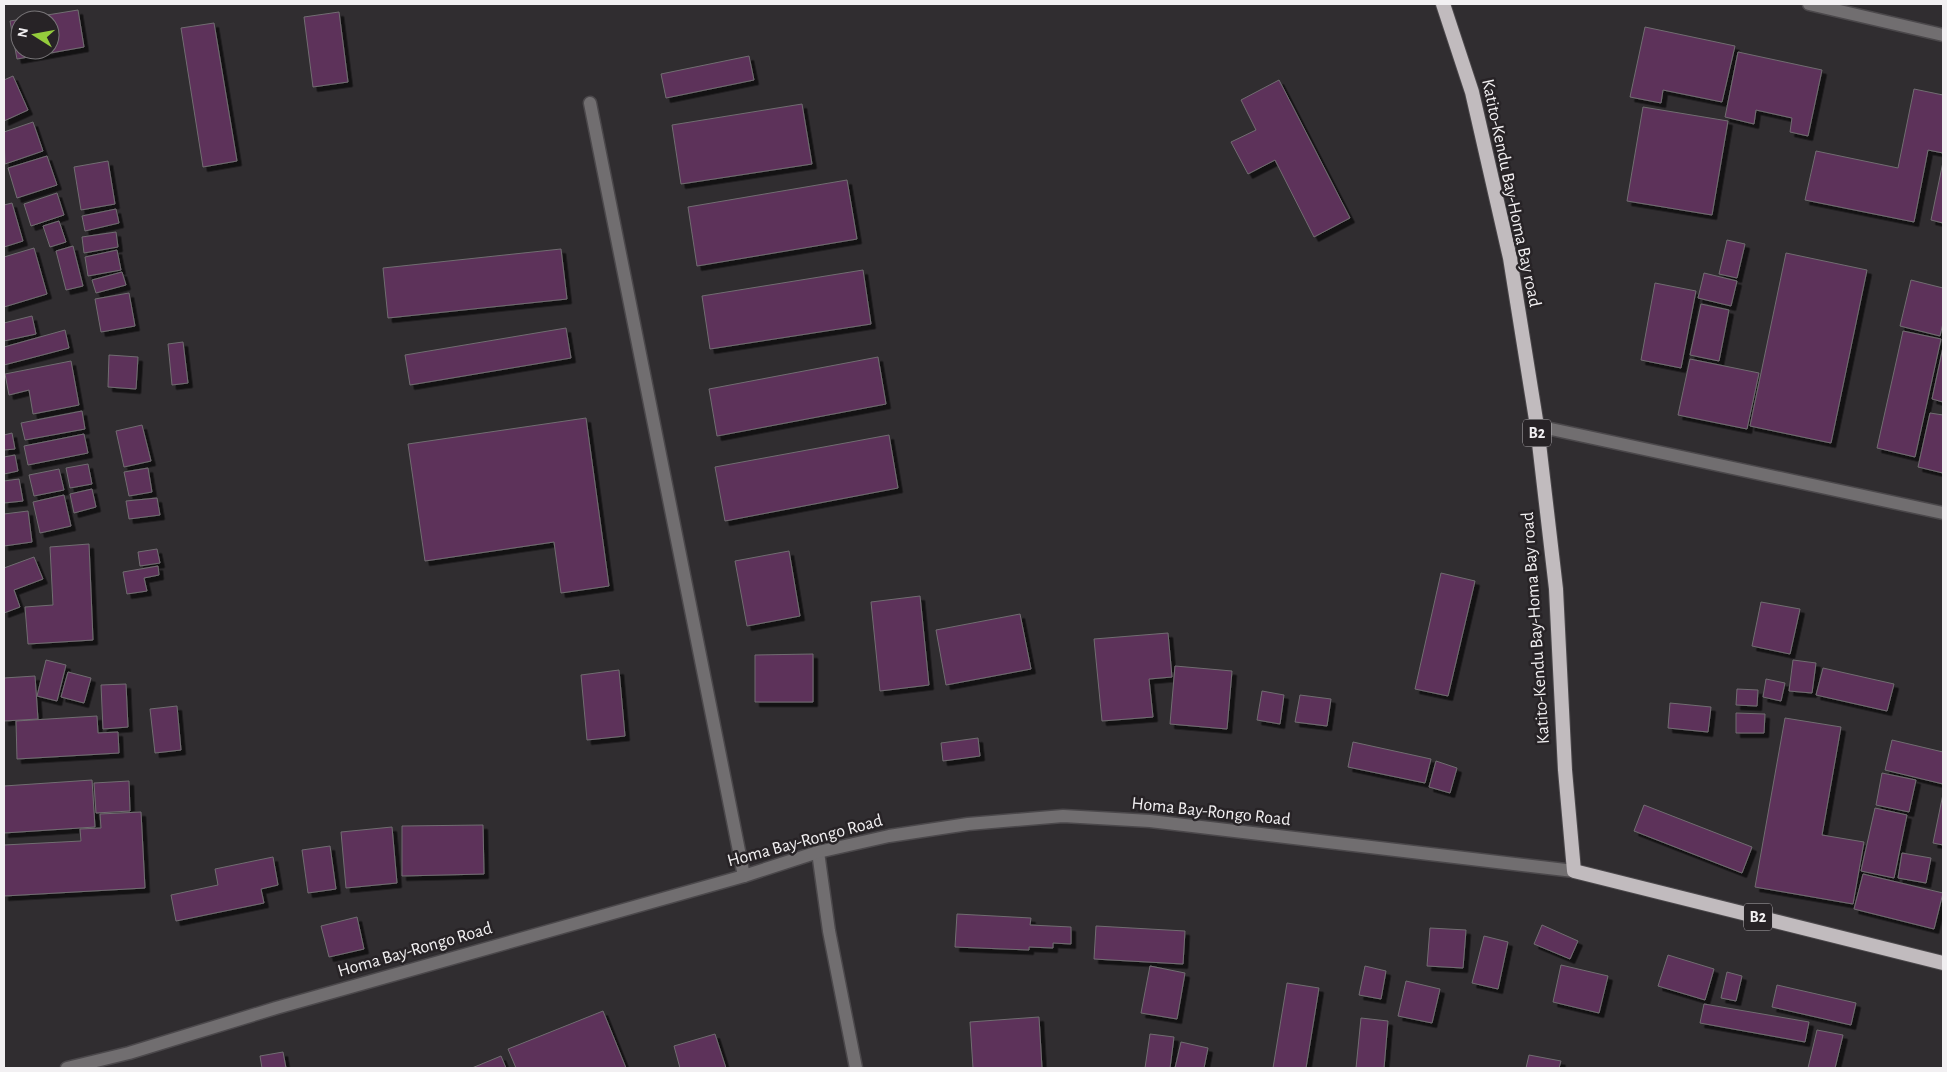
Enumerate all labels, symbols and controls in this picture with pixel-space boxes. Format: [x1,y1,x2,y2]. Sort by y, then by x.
north arrow [10,10,60,60]
text: N [15,27,31,39]
street label: Katito-Kendu Bay-Homa Bay road [1478,77,1544,309]
road number: B2 [1523,419,1551,446]
street label: Katito-Kendu Bay-Homa Bay road [1519,511,1553,745]
street label: Homa Bay-Rongo Road [1131,795,1291,829]
street label: Homa Bay-Rongo Road [725,812,885,870]
road number: B2 [1744,904,1772,930]
street label: Homa Bay-Rongo Road [336,919,494,981]

